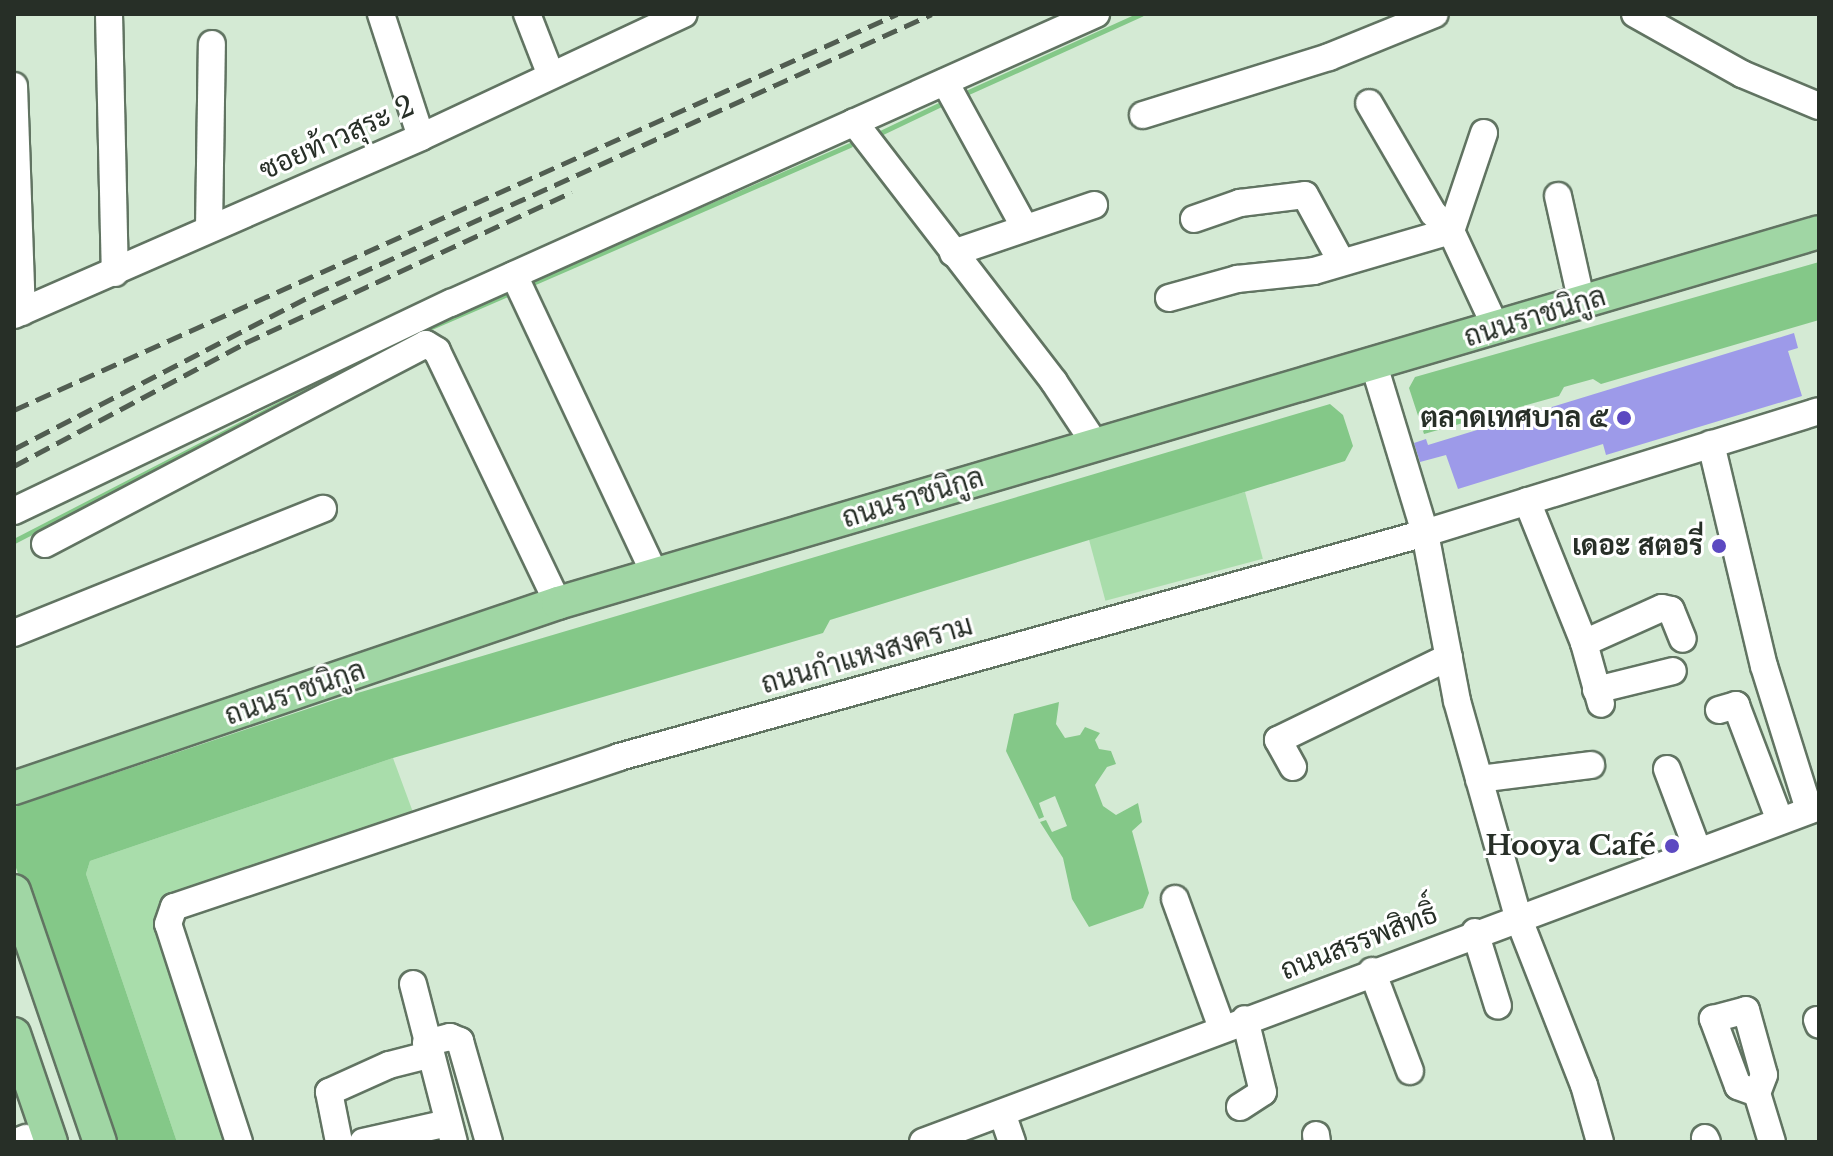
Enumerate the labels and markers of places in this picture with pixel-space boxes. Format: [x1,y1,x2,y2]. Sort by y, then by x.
place label: ตลาดเทศบาล ๕ [1421,401,1608,435]
marker: ตลาดเทศบาล ๕ [1615,409,1633,427]
place label: เดอะ สตอรี่ [1572,529,1703,563]
marker: เดอะ สตอรี่ [1710,537,1728,555]
place label: Hooya Café [1485,829,1656,863]
marker: Hooya Café [1663,837,1681,855]

